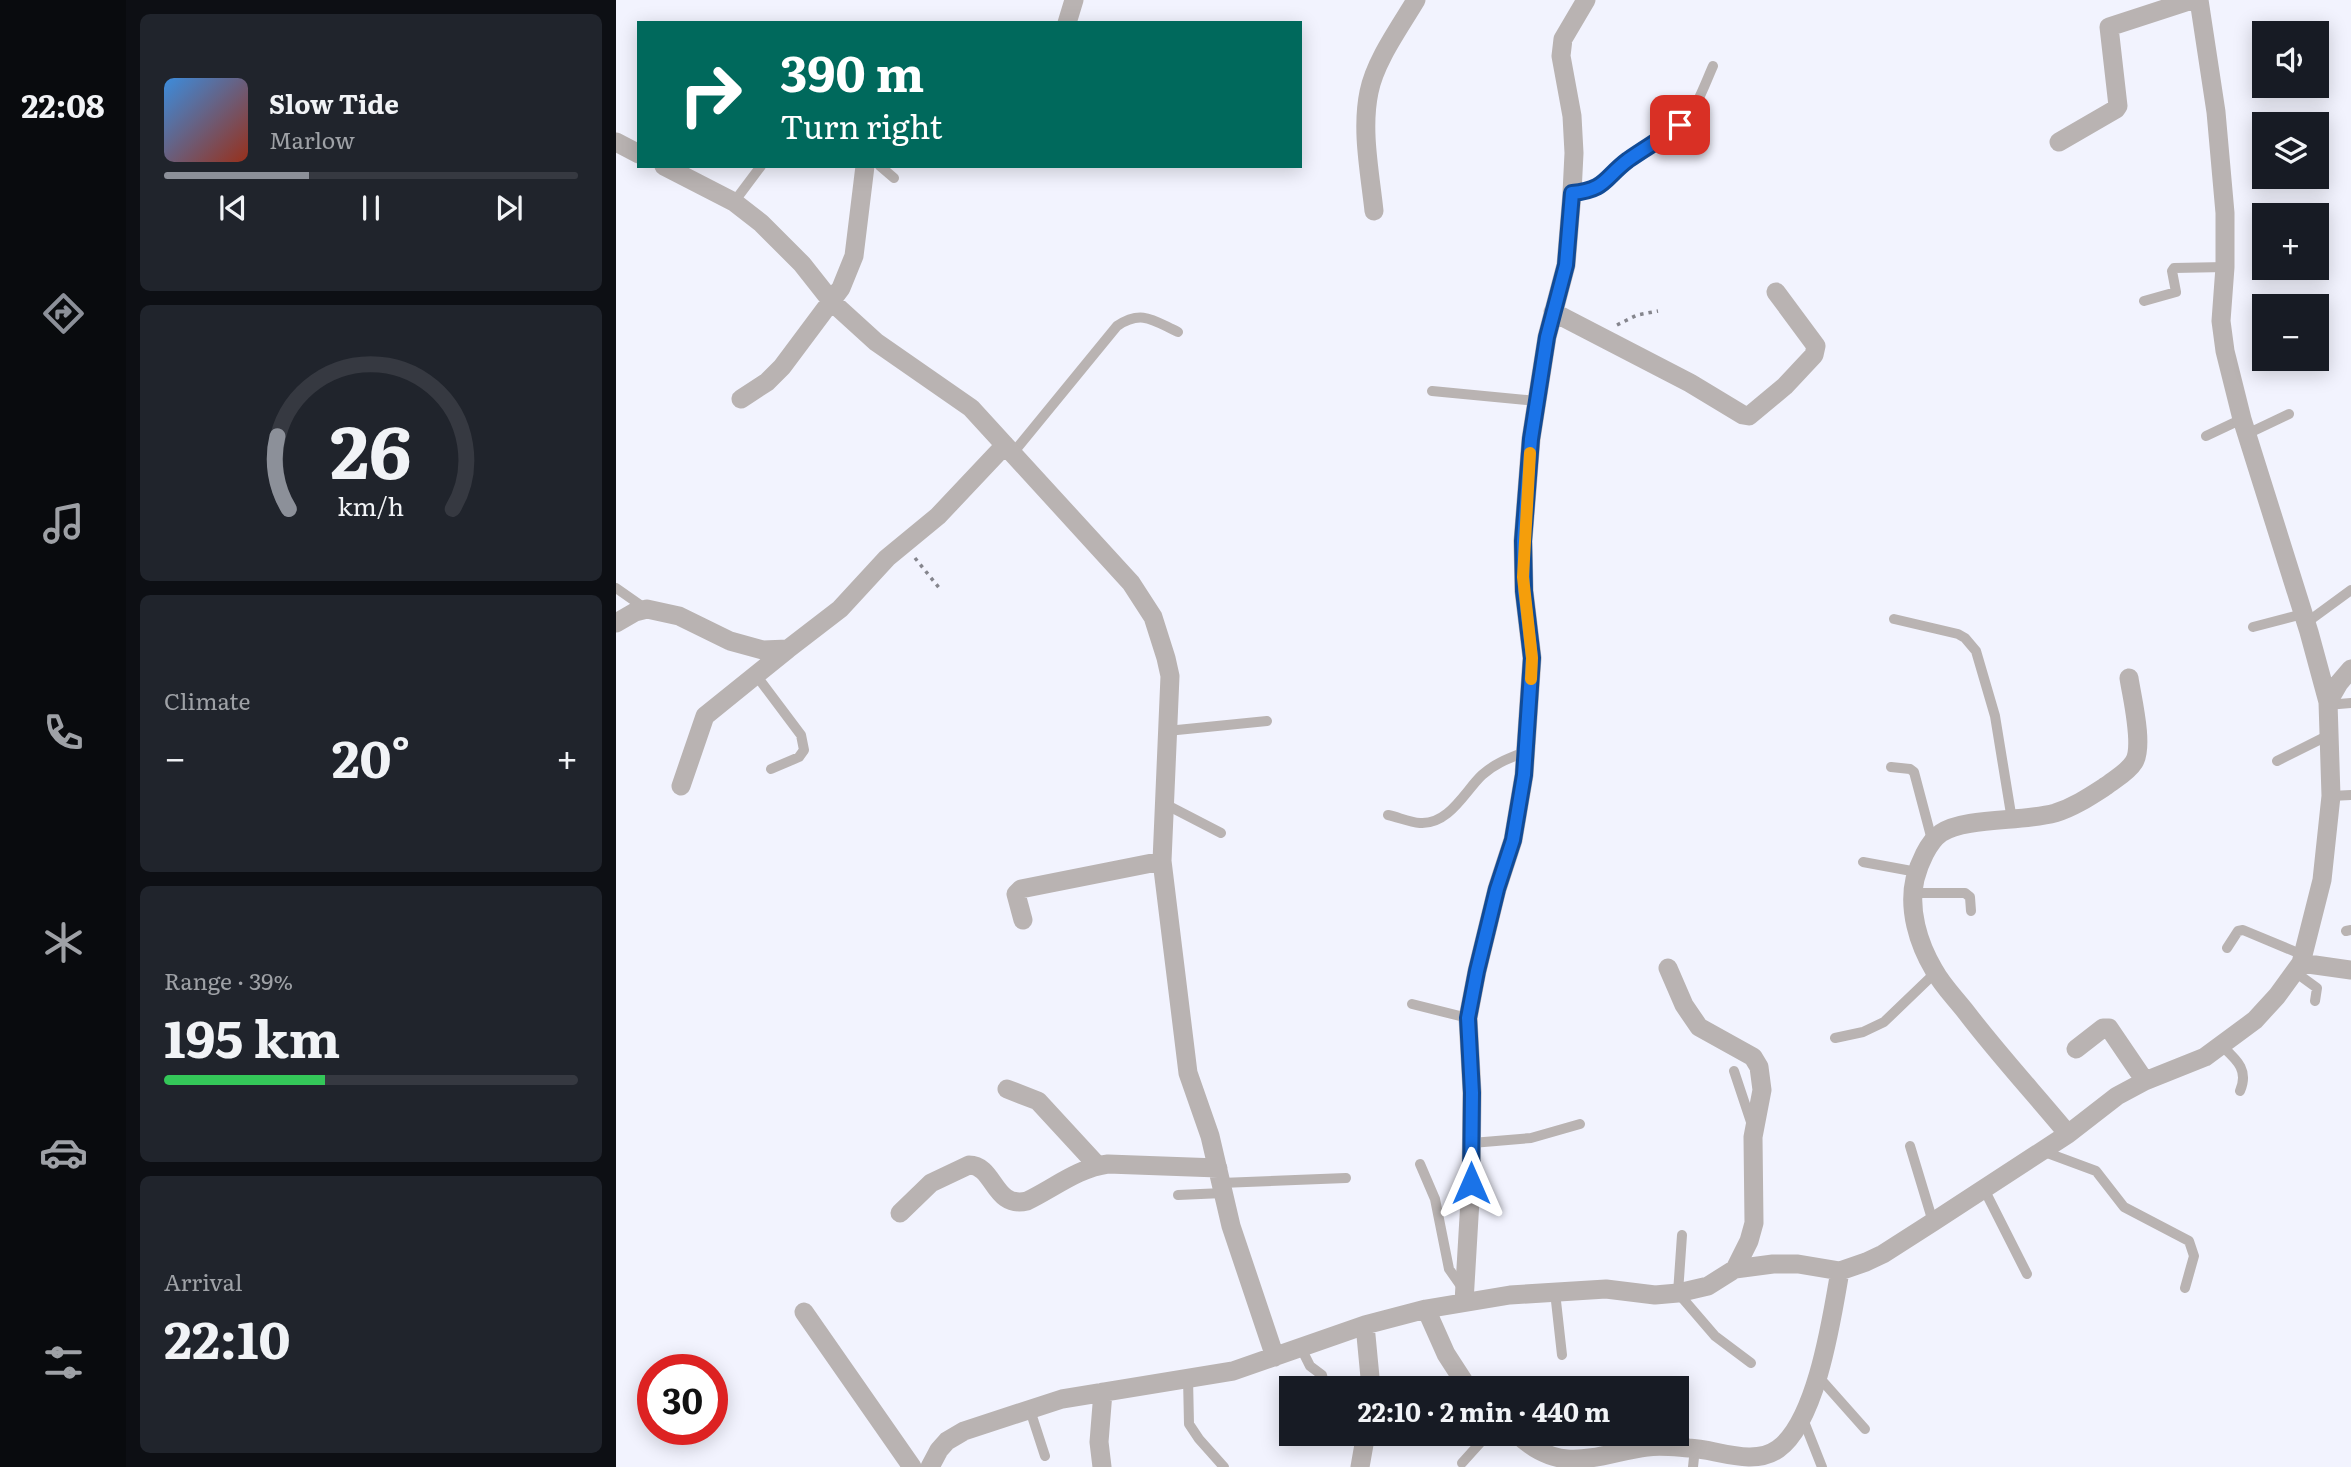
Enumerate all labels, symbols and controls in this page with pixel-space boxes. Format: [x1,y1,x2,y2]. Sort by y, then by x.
map controls [2252,21,2329,371]
button: sound [2252,21,2329,98]
text: 390 m [780,34,924,107]
icon: right [665,49,756,140]
text: 22:08 [21,80,105,128]
text: Slow Tide [269,83,399,122]
pin [1650,95,1710,155]
text: Turn right [780,101,942,149]
icon: arrive [1661,106,1699,144]
button: layers [2252,112,2329,189]
text: Marlow [269,122,355,156]
icon: previous [214,189,252,227]
icon: pause [352,189,390,227]
icon: next [490,189,528,227]
button: + [2252,203,2329,280]
icon: directions [39,289,88,338]
button: − [2252,294,2329,371]
text: 26 [330,393,412,501]
text: km/h [338,487,404,524]
icon: music [39,499,88,548]
text: Climate [164,683,250,717]
icon: phone [39,708,88,757]
text: 20° [332,717,410,794]
text: − [164,727,186,784]
text: + [556,727,578,784]
icon: climate [39,918,88,967]
text: Range · 39% [164,963,293,997]
text: 195 km [164,997,340,1074]
icon: car [39,1128,88,1177]
position arrow [1434,1146,1508,1220]
text: Arrival [164,1264,243,1298]
text: 22:10 [164,1298,291,1375]
icon: filters [39,1338,88,1387]
speed limit sign: 30 [637,1354,728,1445]
text: 22:10 · 2 min · 440 m [1358,1391,1610,1430]

